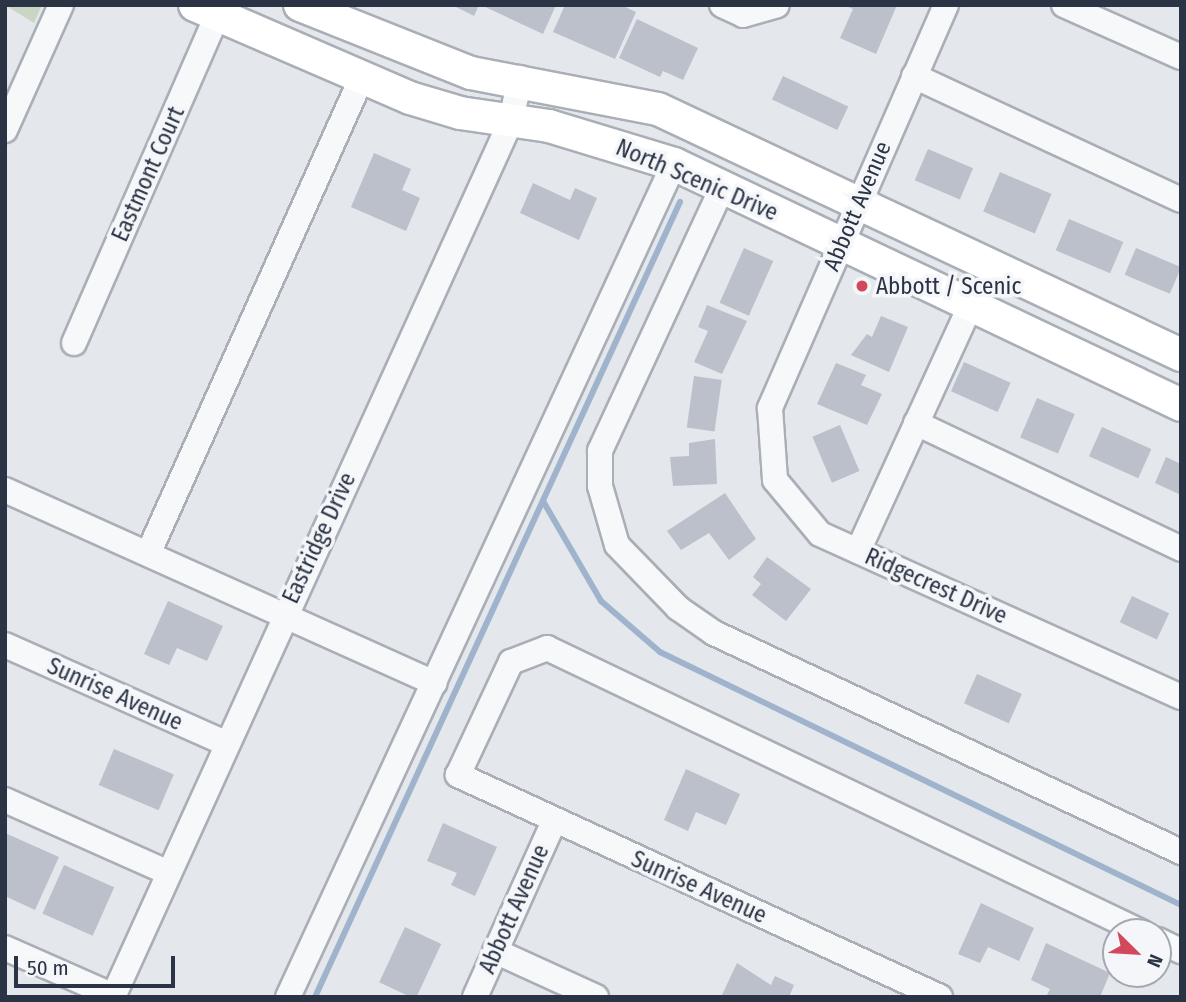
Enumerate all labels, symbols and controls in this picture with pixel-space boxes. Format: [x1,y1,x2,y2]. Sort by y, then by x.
street label: Eastmont Court [106,102,190,246]
street label: North Scenic Drive [612,133,782,227]
street label: Abbott Avenue [817,137,897,275]
place label: Abbott / Scenic [876,272,1021,300]
marker: Abbott / Scenic [854,278,870,294]
street label: Eastridge Drive [277,468,361,608]
street label: Ridgecrest Drive [861,542,1011,630]
street label: Sunrise Avenue [43,652,187,736]
street label: Abbott Avenue [473,840,555,978]
street label: Sunrise Avenue [627,845,771,929]
north arrow [1102,918,1172,988]
scale bar [18,942,178,986]
text: N [1142,951,1168,971]
text: 50 m [27,955,69,981]

